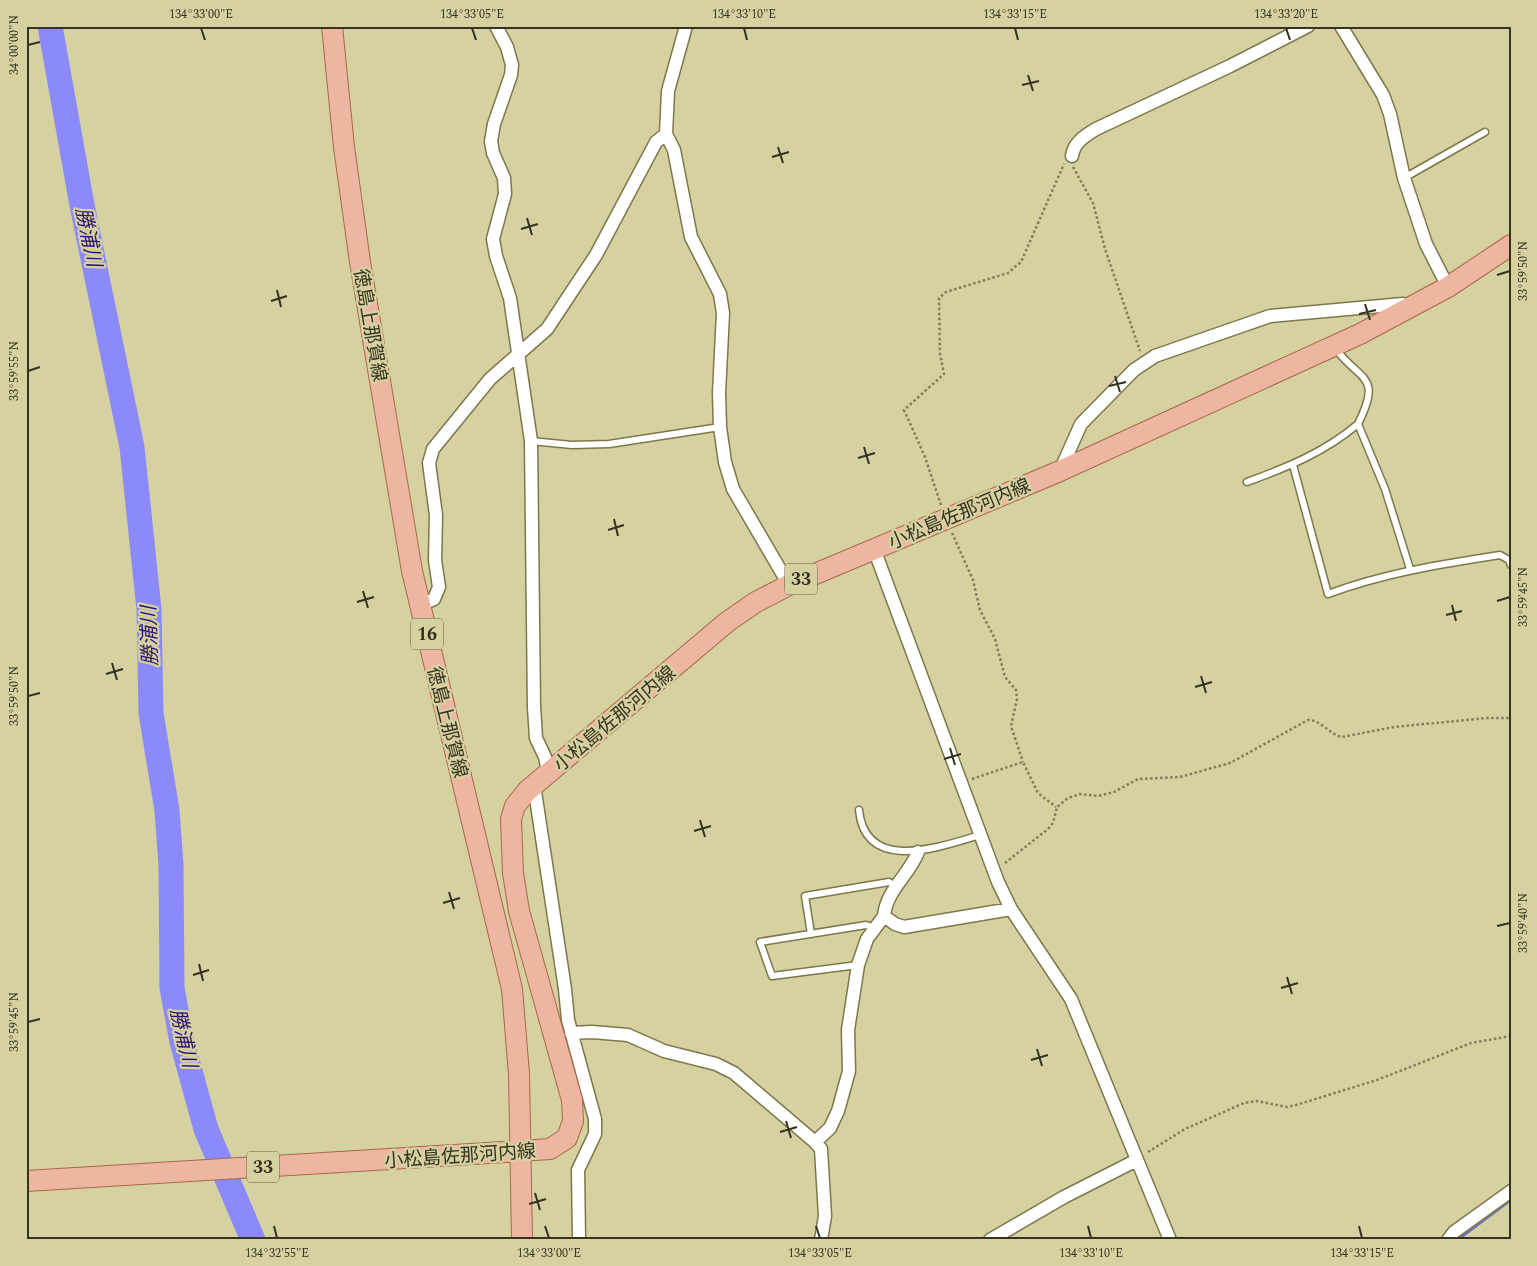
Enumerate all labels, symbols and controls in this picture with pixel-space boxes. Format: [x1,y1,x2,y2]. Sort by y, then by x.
text: 134°33'00"E [169,5,233,24]
text: 134°33'05"E [440,5,504,24]
text: 134°33'10"E [712,5,776,24]
text: 134°33'15"E [983,5,1047,24]
text: 134°33'20"E [1254,5,1318,24]
text: 34°00'00"N [5,15,24,75]
water label: 勝浦川 [67,205,109,272]
text: 33°59'50"N [1514,241,1533,301]
street label: 徳島上那賀線 [345,267,394,384]
text: 33°59'55"N [5,341,24,401]
street label: 小松島佐那河内線 [884,471,1035,557]
road number: 33 [785,564,817,594]
text: 33°59'45"N [1514,567,1533,627]
water label: 勝浦川 [134,603,166,666]
road number: 16 [411,618,443,650]
street label: 小松島佐那河内線 [547,659,683,779]
street label: 徳島上那賀線 [419,664,474,781]
text: 33°59'50"N [5,666,24,726]
text: 33°59'40"N [1514,893,1533,953]
text: 33°59'45"N [5,992,24,1052]
water label: 勝浦川 [162,1006,205,1073]
street label: 小松島佐那河内線 [383,1137,537,1176]
road number: 33 [247,1152,279,1182]
text: 134°32'55"E [245,1244,309,1263]
text: 134°33'00"E [517,1244,581,1263]
text: 134°33'05"E [788,1244,852,1263]
text: 134°33'10"E [1059,1244,1123,1263]
text: 134°33'15"E [1330,1244,1394,1263]

